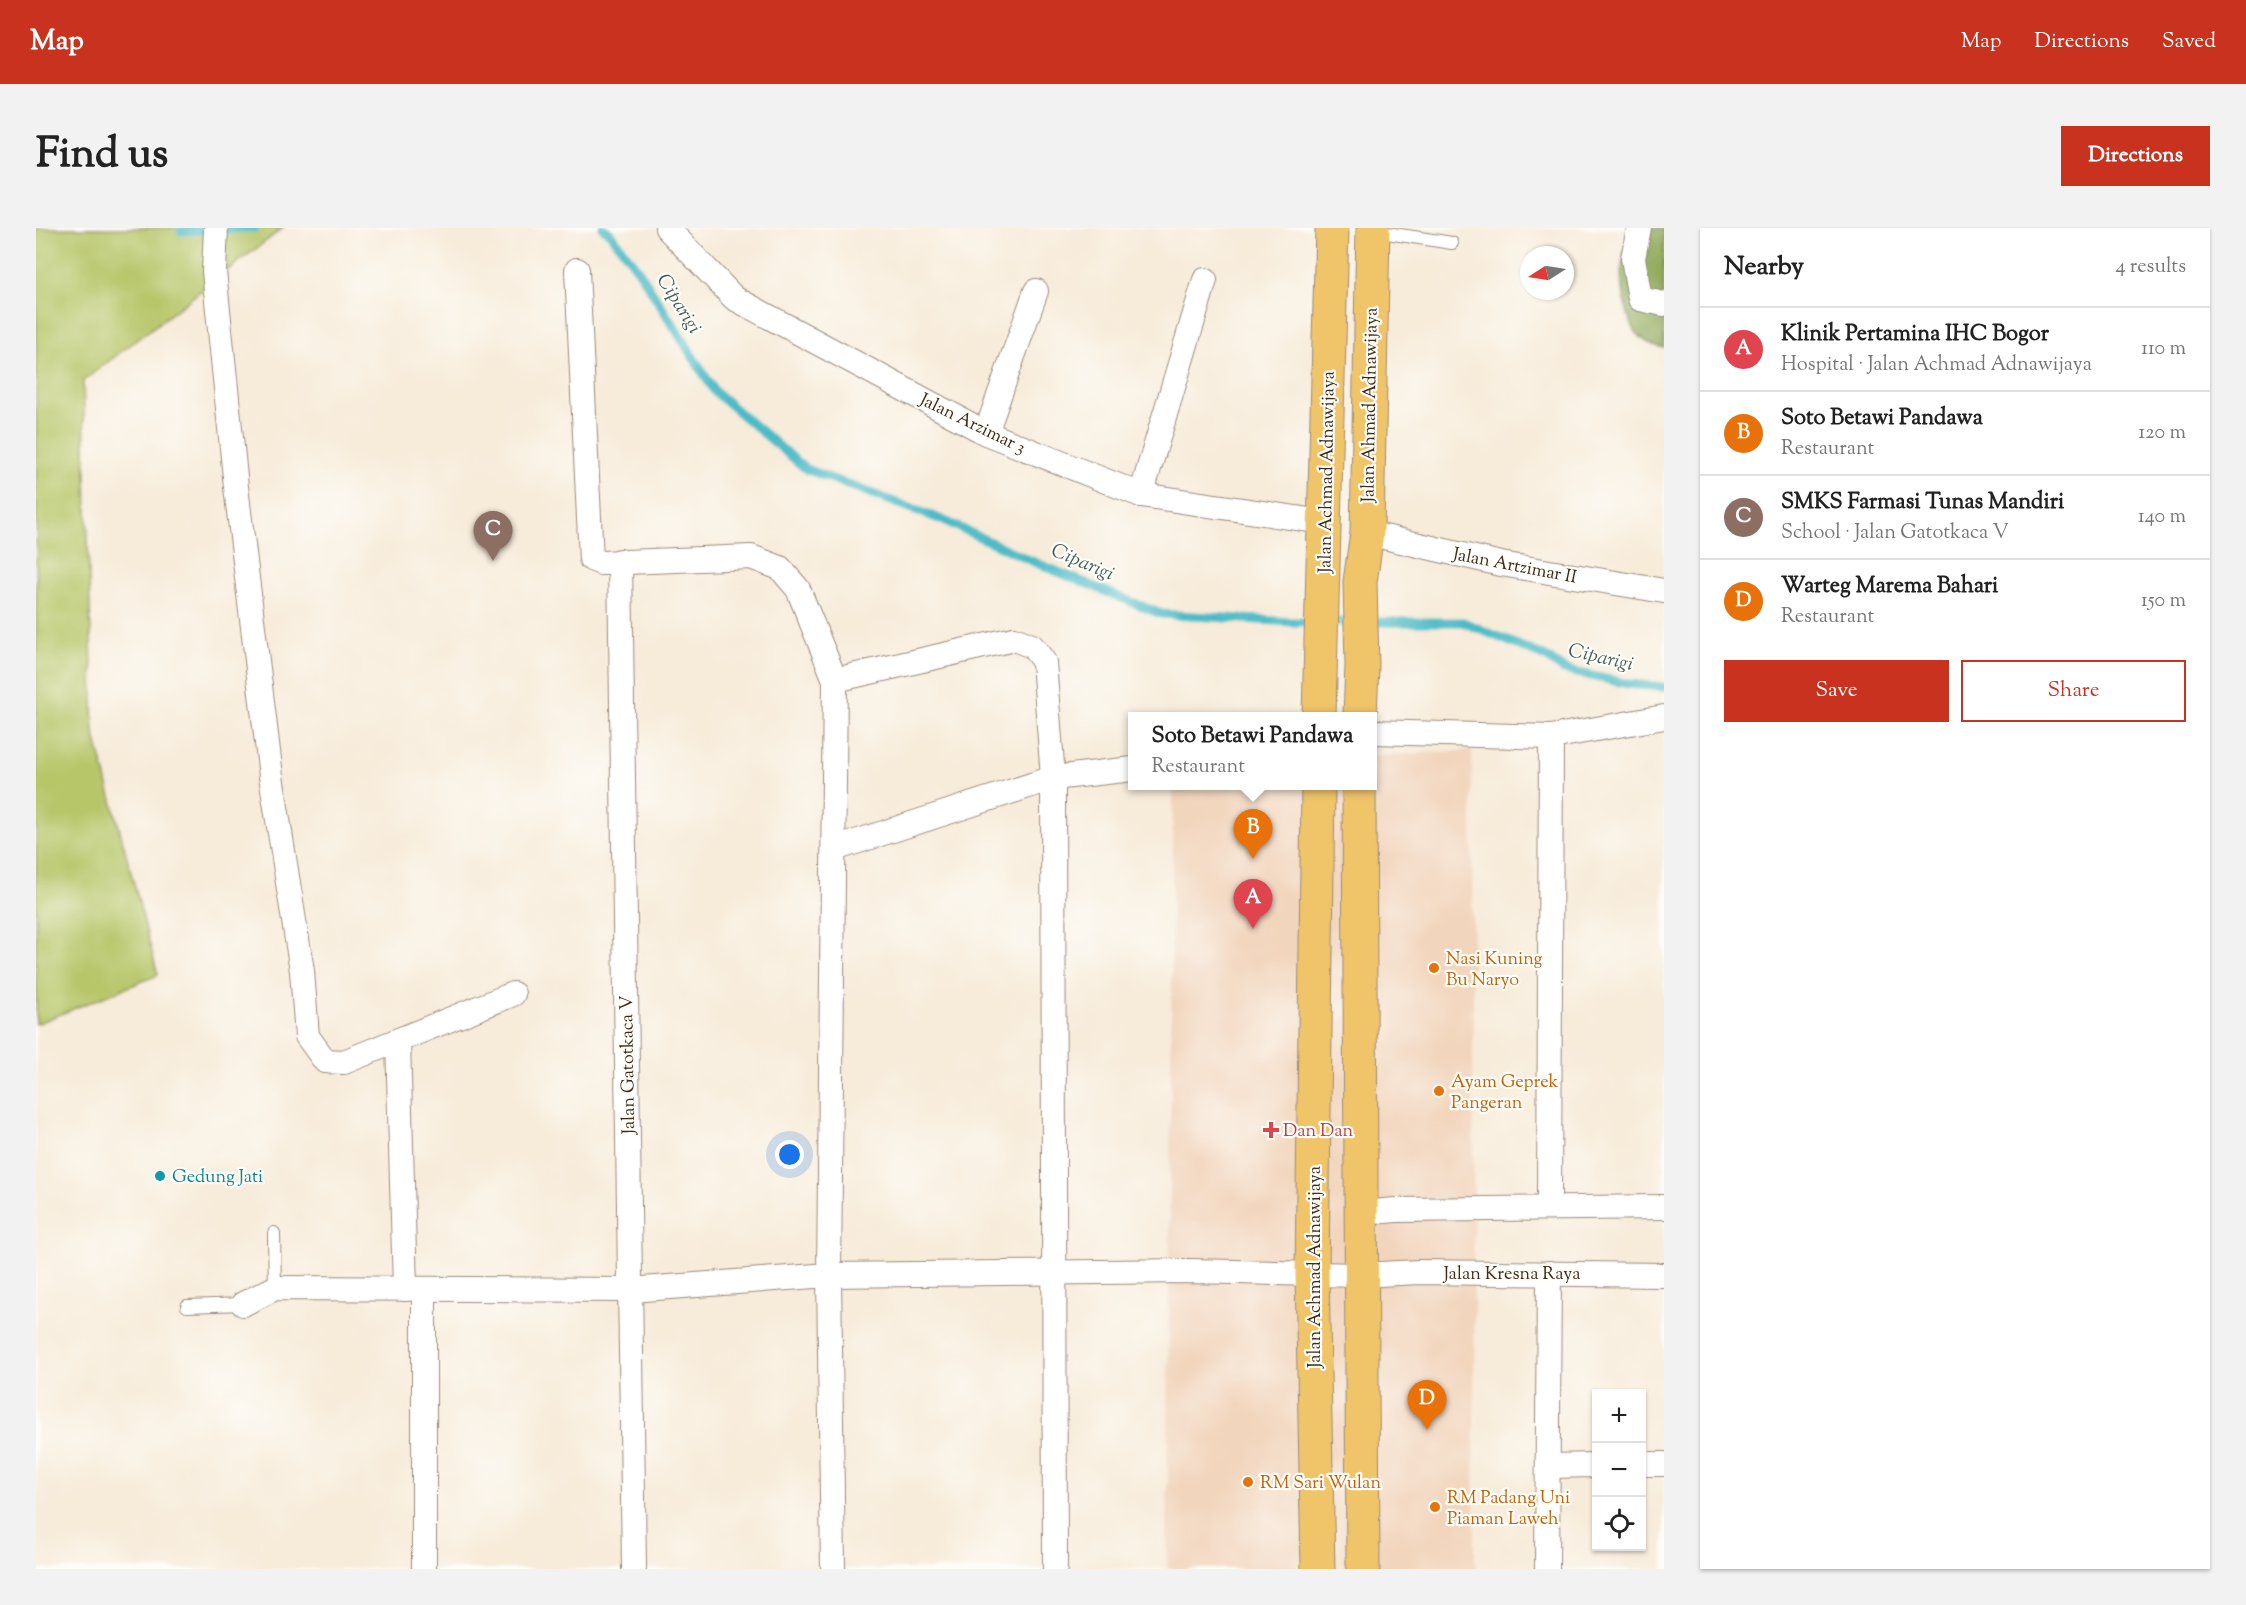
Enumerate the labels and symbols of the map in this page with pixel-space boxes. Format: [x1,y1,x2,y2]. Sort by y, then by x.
north arrow [1520,246,1574,300]
water label: Ciparigi [648,269,708,340]
street label: Jalan Ahmad Adnawijaya [1356,307,1386,504]
street label: Jalan Achmad Adnawijaya [1313,371,1343,574]
street label: Jalan Arzimar 3 [914,387,1030,462]
pin: C [474,512,512,561]
water label: Ciparigi [1046,537,1118,590]
street label: Jalan Artzimar II [1449,542,1579,592]
water label: Ciparigi [1565,637,1636,680]
pin: B [1234,810,1272,859]
pin: A [1234,880,1272,929]
place label: Nasi Kuning Bu Naryo [1446,947,1543,994]
marker: Nasi Kuning Bu Naryo [1427,961,1441,975]
street label: Jalan Gatotkaca V [615,995,643,1136]
place label: Ayam Geprek Pangeran [1451,1070,1559,1117]
marker: Ayam Geprek Pangeran [1432,1084,1446,1098]
place label: Dan Dan [1283,1119,1354,1145]
marker: Dan Dan [1264,1123,1278,1137]
your location [775,1140,804,1169]
place label: Gedung Jati [172,1165,263,1191]
street label: Jalan Achmad Adnawijaya [1303,1166,1329,1369]
marker: Gedung Jati [153,1169,167,1183]
street label: Jalan Kresna Raya [1442,1262,1581,1288]
pin: D [1408,1380,1446,1430]
place label: RM Sari Wulan [1260,1471,1381,1497]
marker: RM Sari Wulan [1241,1475,1255,1489]
place label: RM Padang Uni Piaman Laweh [1447,1486,1570,1533]
marker: RM Padang Uni Piaman Laweh [1428,1500,1442,1514]

